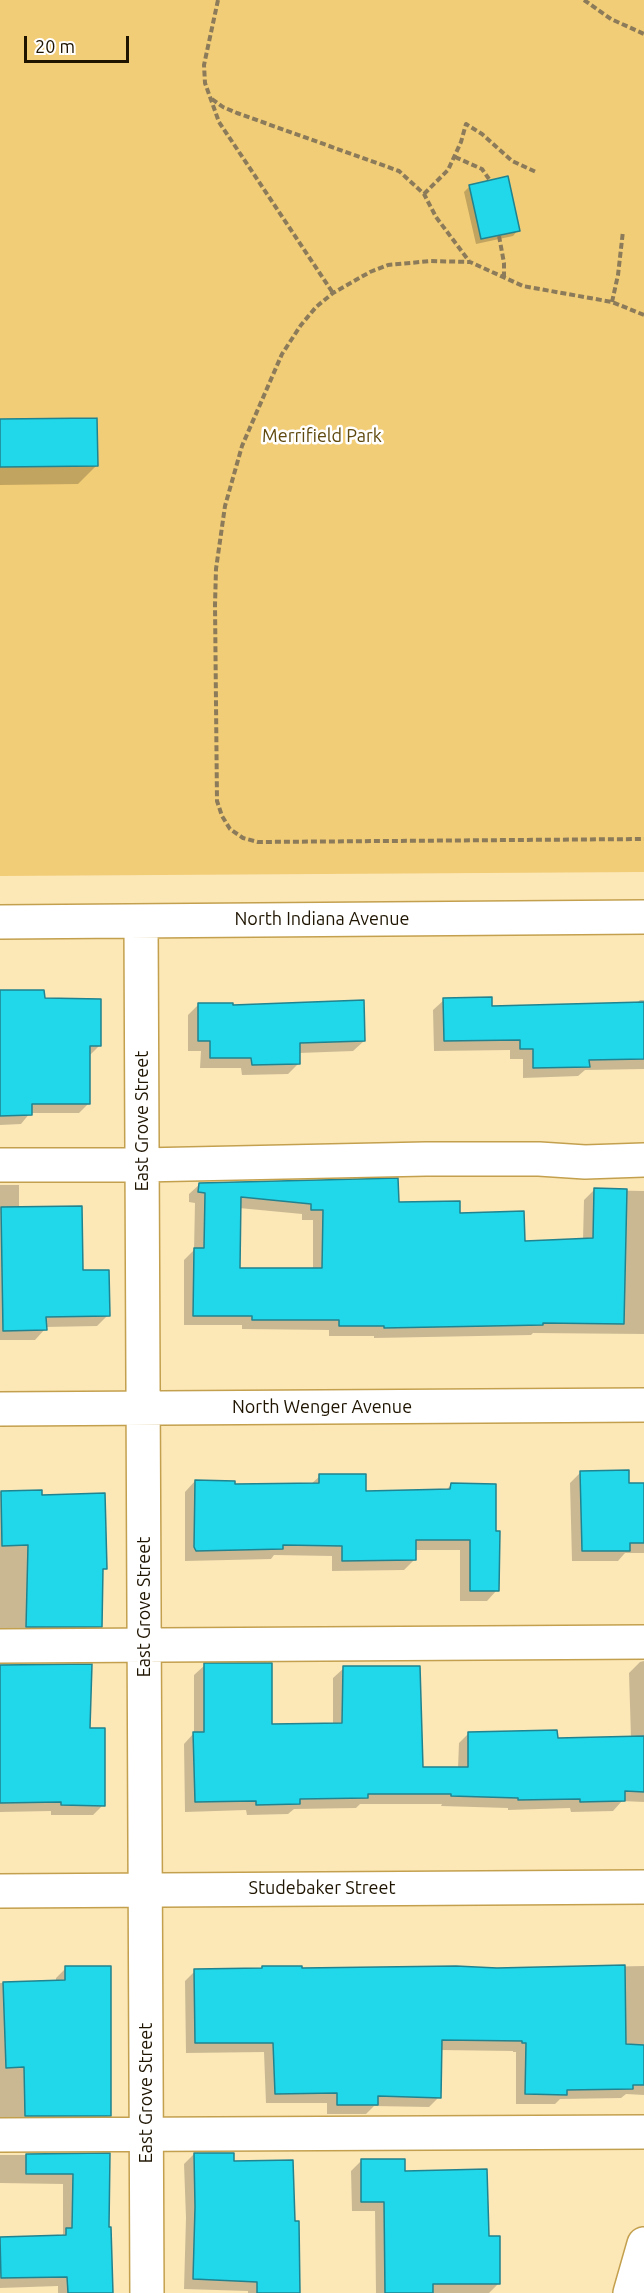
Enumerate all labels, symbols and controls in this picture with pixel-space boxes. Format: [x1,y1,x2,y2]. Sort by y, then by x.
scale bar [27,24,132,62]
text: 20 m [35,36,75,56]
park label: Merrifield Park [262,425,382,447]
street label: North Indiana Avenue [234,908,410,930]
street label: East Grove Street [131,1051,153,1191]
street label: North Wenger Avenue [232,1396,412,1418]
street label: East Grove Street [133,1537,155,1677]
street label: Studebaker Street [249,1877,395,1899]
street label: East Grove Street [135,2023,157,2163]

